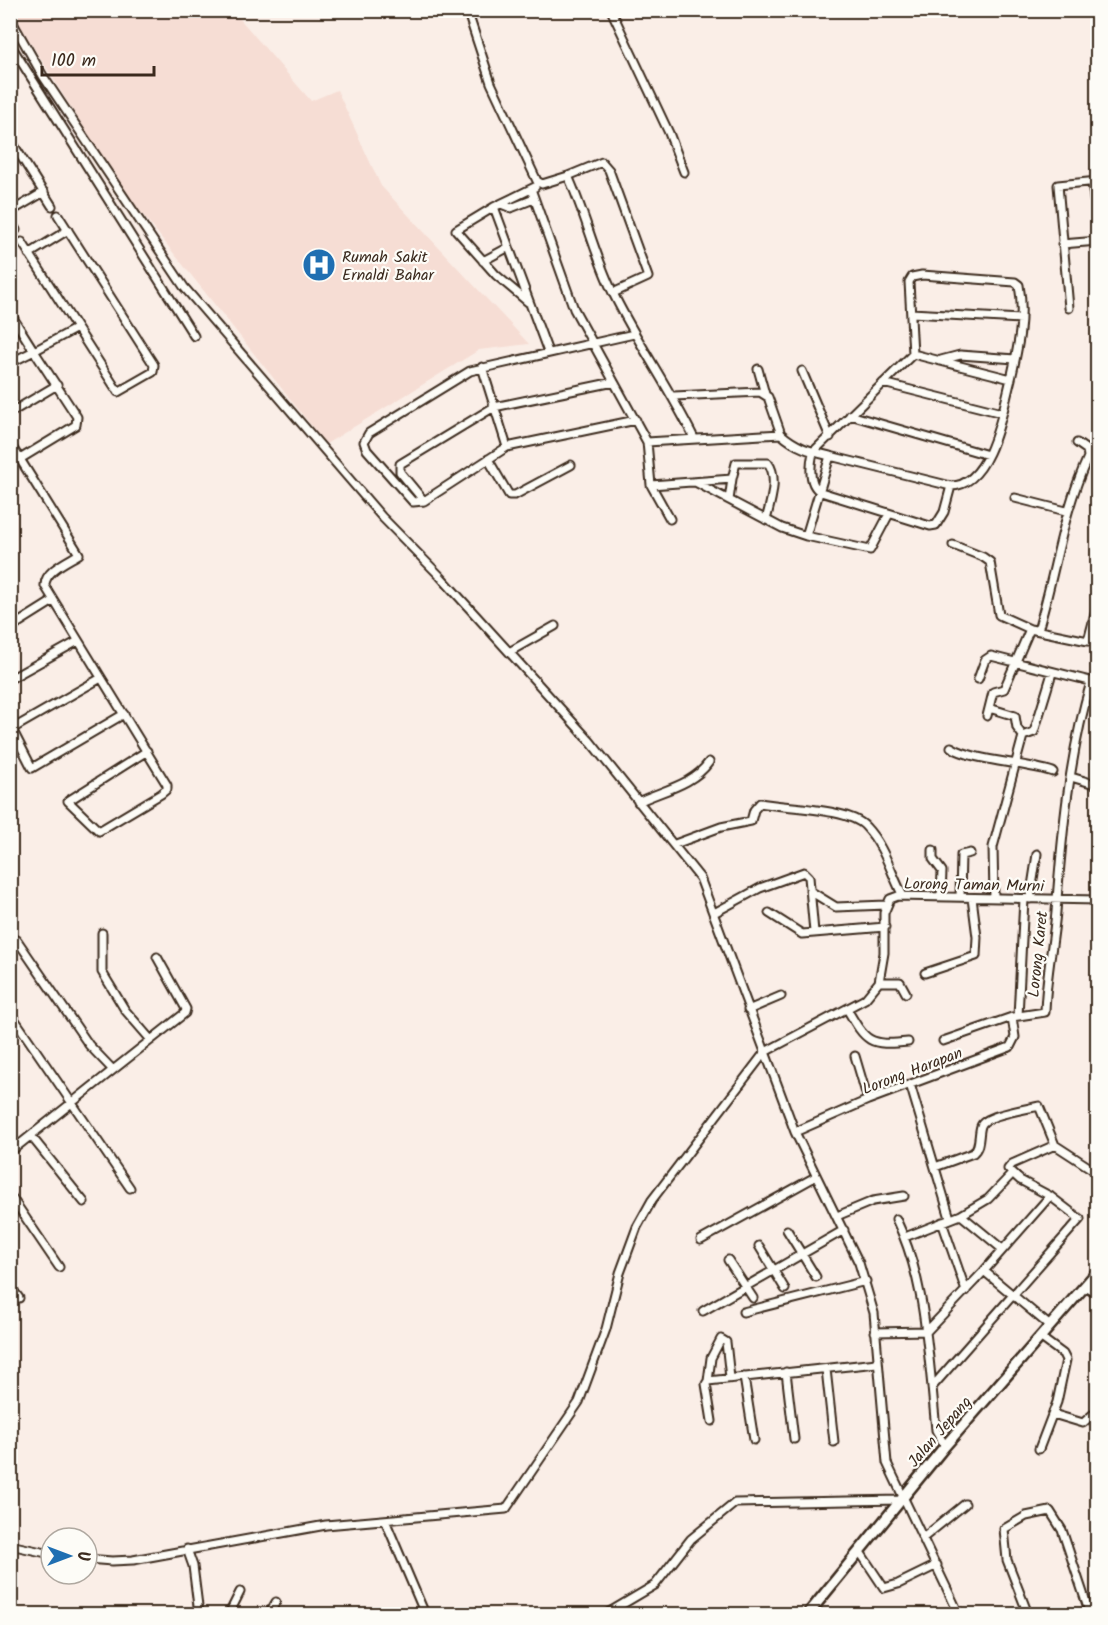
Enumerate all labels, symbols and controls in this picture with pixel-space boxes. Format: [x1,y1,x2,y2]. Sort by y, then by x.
scale bar [42,39,154,77]
text: 100 m [51,47,96,76]
place label: Rumah Sakit Ernaldi Bahar [342,245,436,288]
hospital icon: Rumah Sakit Ernaldi Bahar [301,247,337,283]
street label: Lorong Taman Murni [904,872,1046,899]
street label: Lorong Karet [1022,909,1056,999]
street label: Lorong Harapan [859,1041,966,1102]
street label: Jalan Jepang [902,1391,978,1473]
north arrow [39,1526,99,1586]
text: U [70,1551,95,1561]

